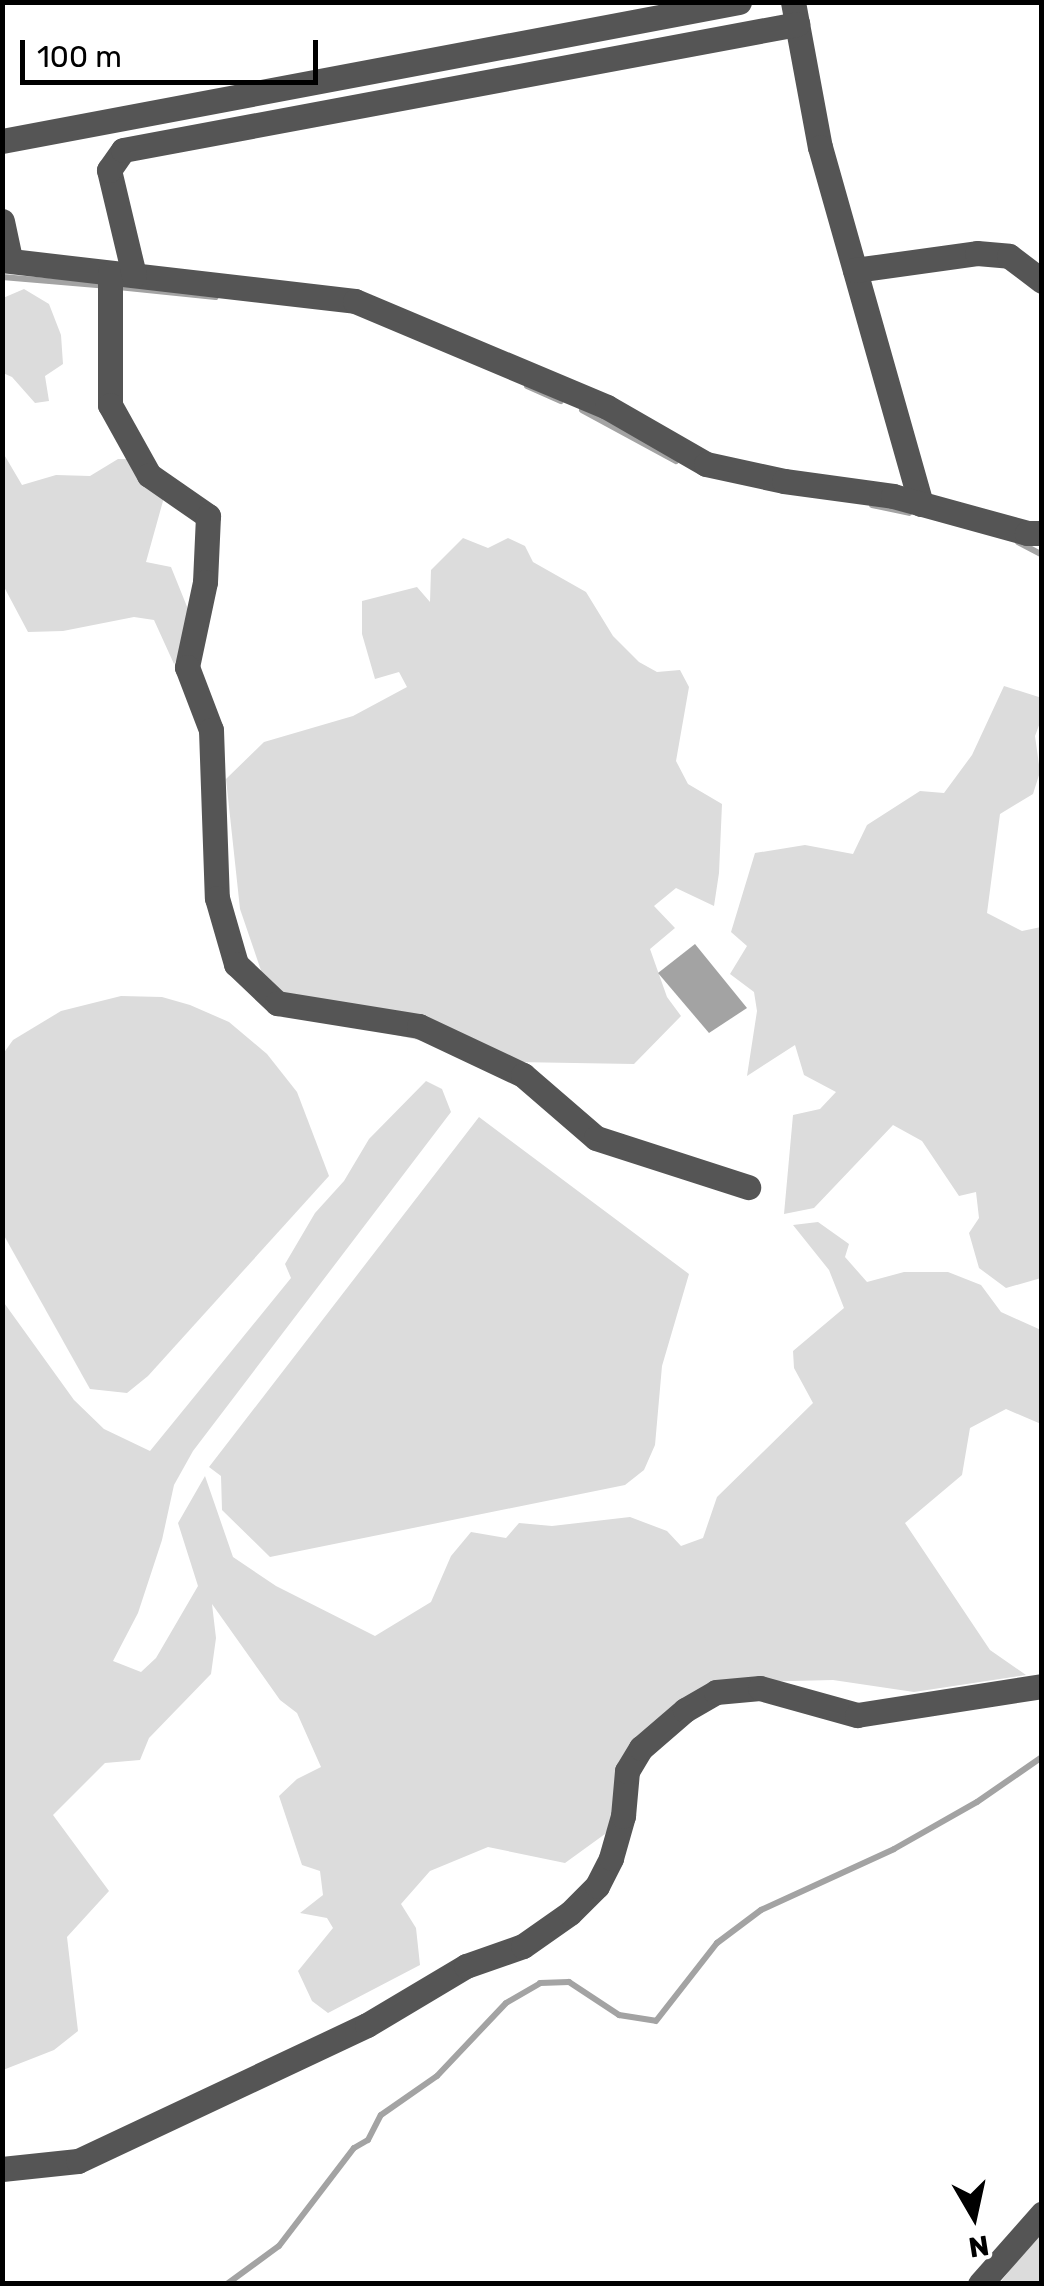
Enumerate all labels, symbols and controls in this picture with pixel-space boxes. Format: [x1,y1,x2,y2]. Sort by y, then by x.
scale bar [25,20,322,82]
text: 100 m [37,39,122,75]
north arrow [924,2166,1024,2266]
text: N [966,2228,991,2264]

